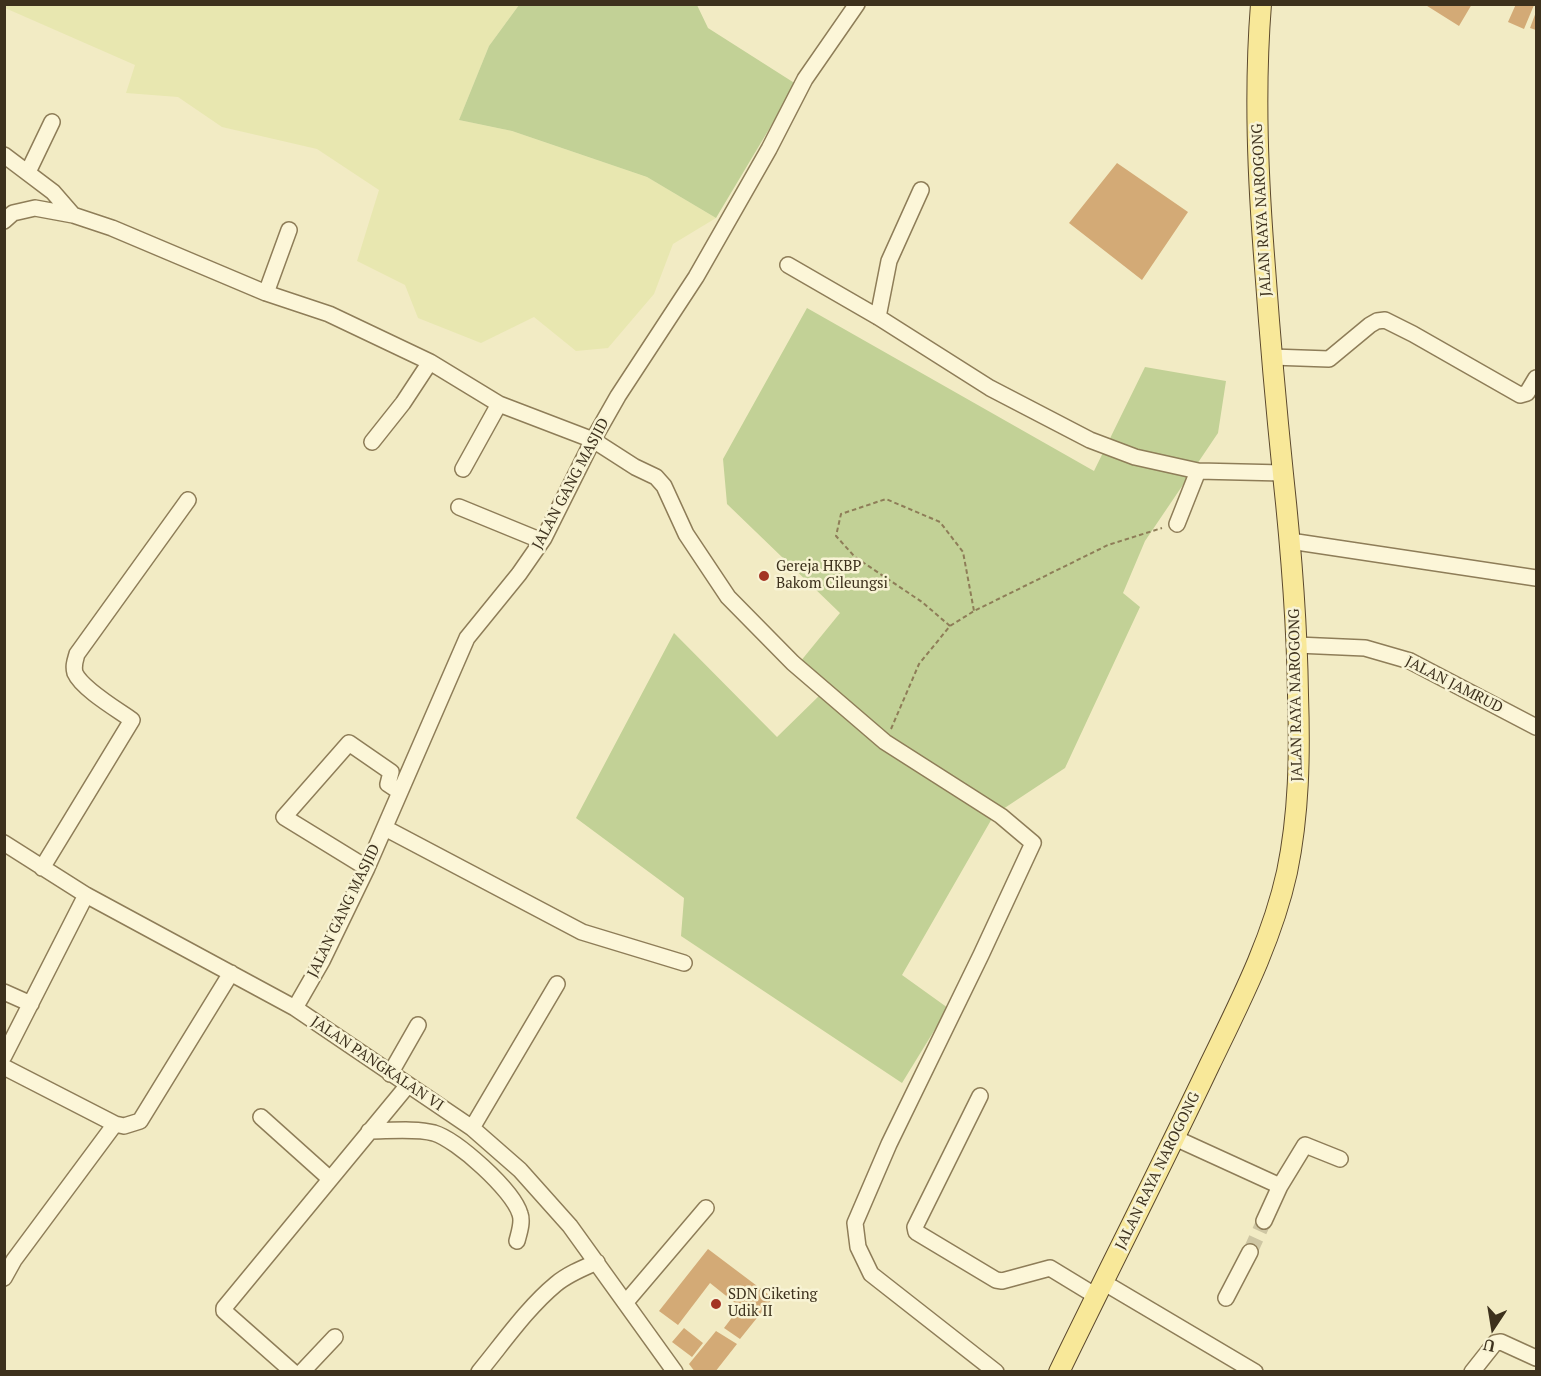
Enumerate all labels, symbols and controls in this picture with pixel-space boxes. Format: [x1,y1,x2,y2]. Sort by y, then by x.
street label: JALAN RAYA NAROGONG [1248,123,1276,297]
street label: JALAN GANG MASJID [529,415,613,553]
place label: Gereja HKBP Bakom Cileungsi [776,558,888,593]
marker: Gereja HKBP Bakom Cileungsi [757,569,771,583]
street label: JALAN RAYA NAROGONG [1285,608,1307,782]
street label: JALAN JAMRUD [1402,653,1506,717]
street label: JALAN GANG MASJID [304,841,384,981]
street label: JALAN PANGKALAN VI [307,1013,447,1115]
street label: JALAN RAYA NAROGONG [1112,1089,1204,1253]
place label: SDN Ciketing Udik II [728,1286,817,1321]
marker: SDN Ciketing Udik II [709,1297,723,1311]
north arrow [1463,1298,1523,1358]
text: U [1481,1334,1497,1358]

